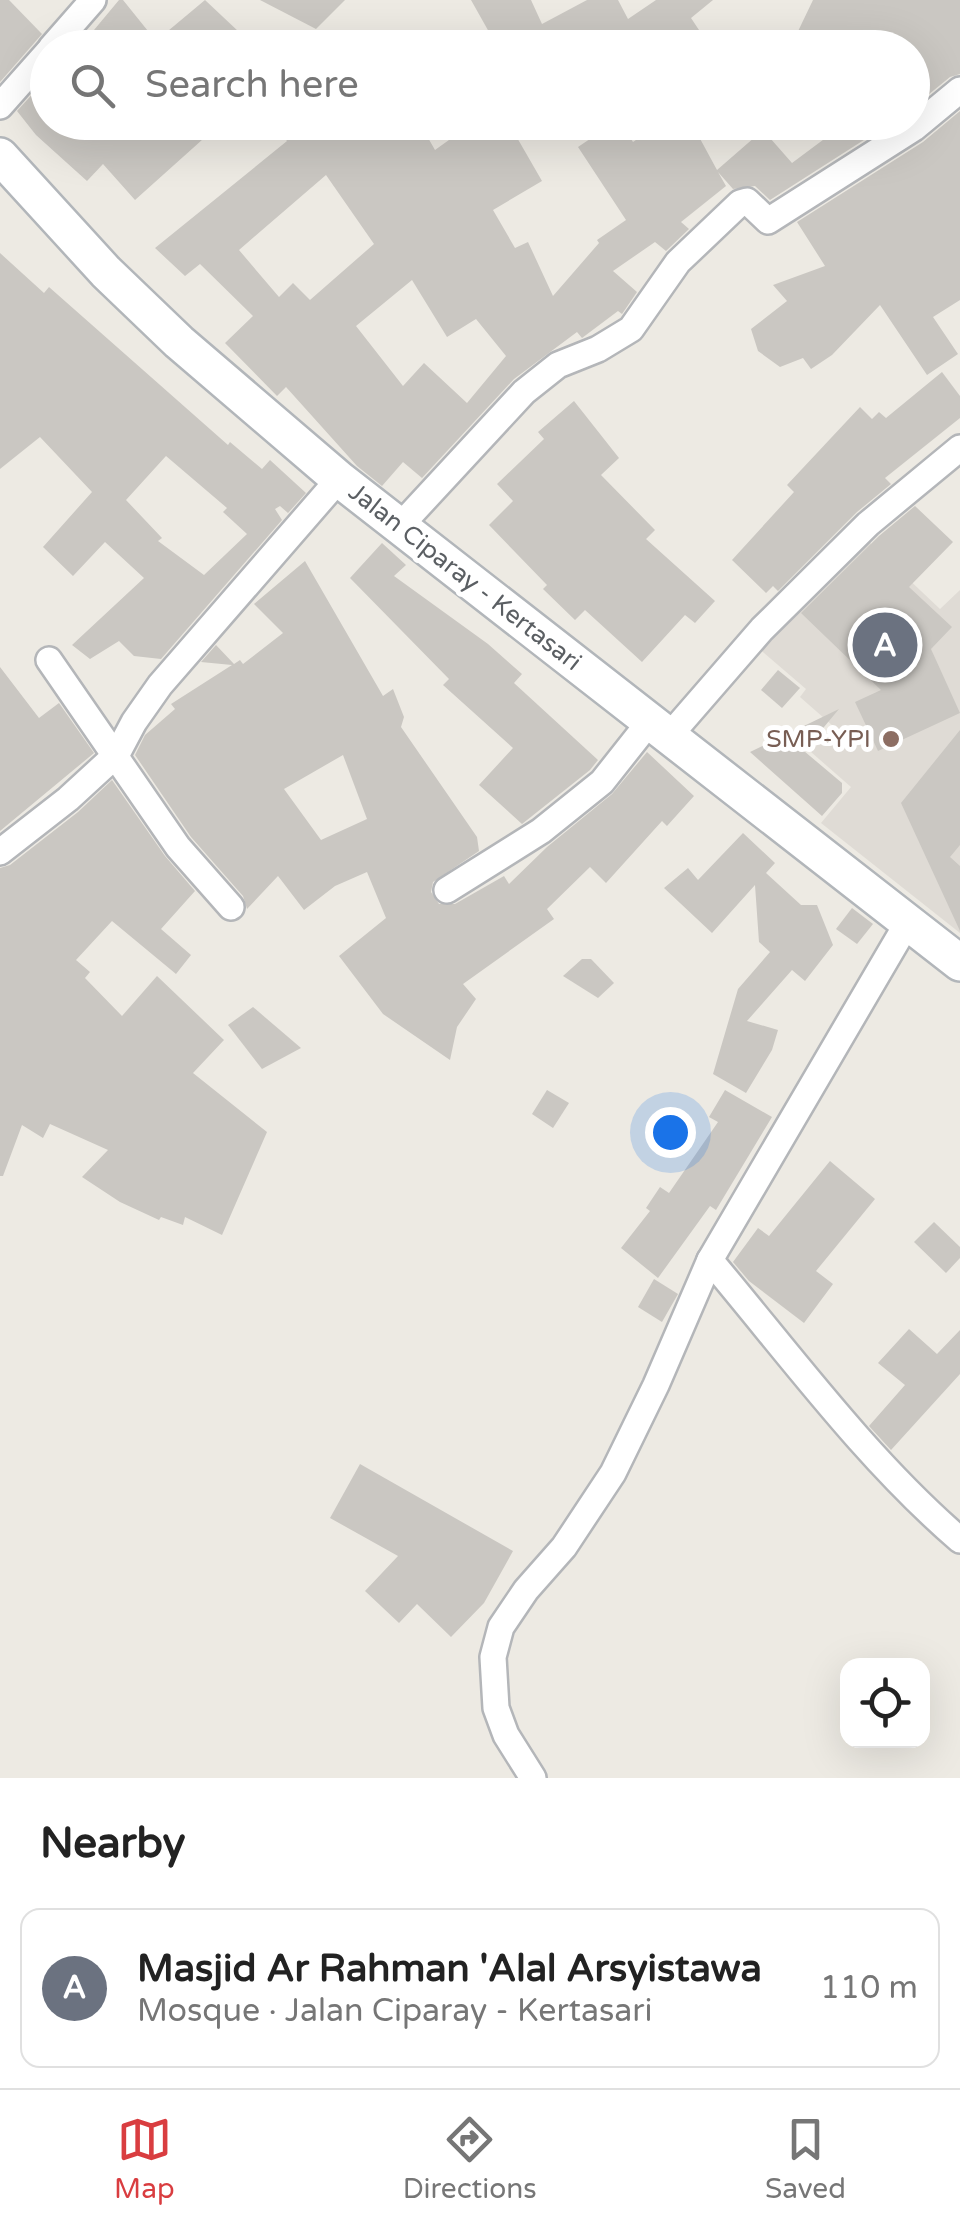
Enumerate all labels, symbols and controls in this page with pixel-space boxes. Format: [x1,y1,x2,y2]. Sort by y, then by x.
search box [30,30,930,140]
icon: search [65,58,120,113]
text: Search here [145,62,359,108]
street label: Jalan Ciparay - Kertasari [343,477,587,677]
pin: A [852,608,918,682]
place label: SMP-YPI [766,724,871,754]
marker: SMP-YPI [880,728,902,750]
your location [645,1107,696,1158]
map controls [840,1658,930,1748]
button: locate [840,1658,930,1748]
text: Nearby [40,1818,185,1869]
text: Masjid Ar Rahman 'Alal Arsyistawa [137,1946,762,1992]
text: A [63,1969,86,2007]
text: 110 m [820,1969,918,2007]
text: Mosque · Jalan Ciparay - Kertasari [137,1992,653,2030]
tab: Map [114,2112,175,2206]
tab: Directions [403,2112,537,2206]
tab: Saved [765,2112,846,2206]

